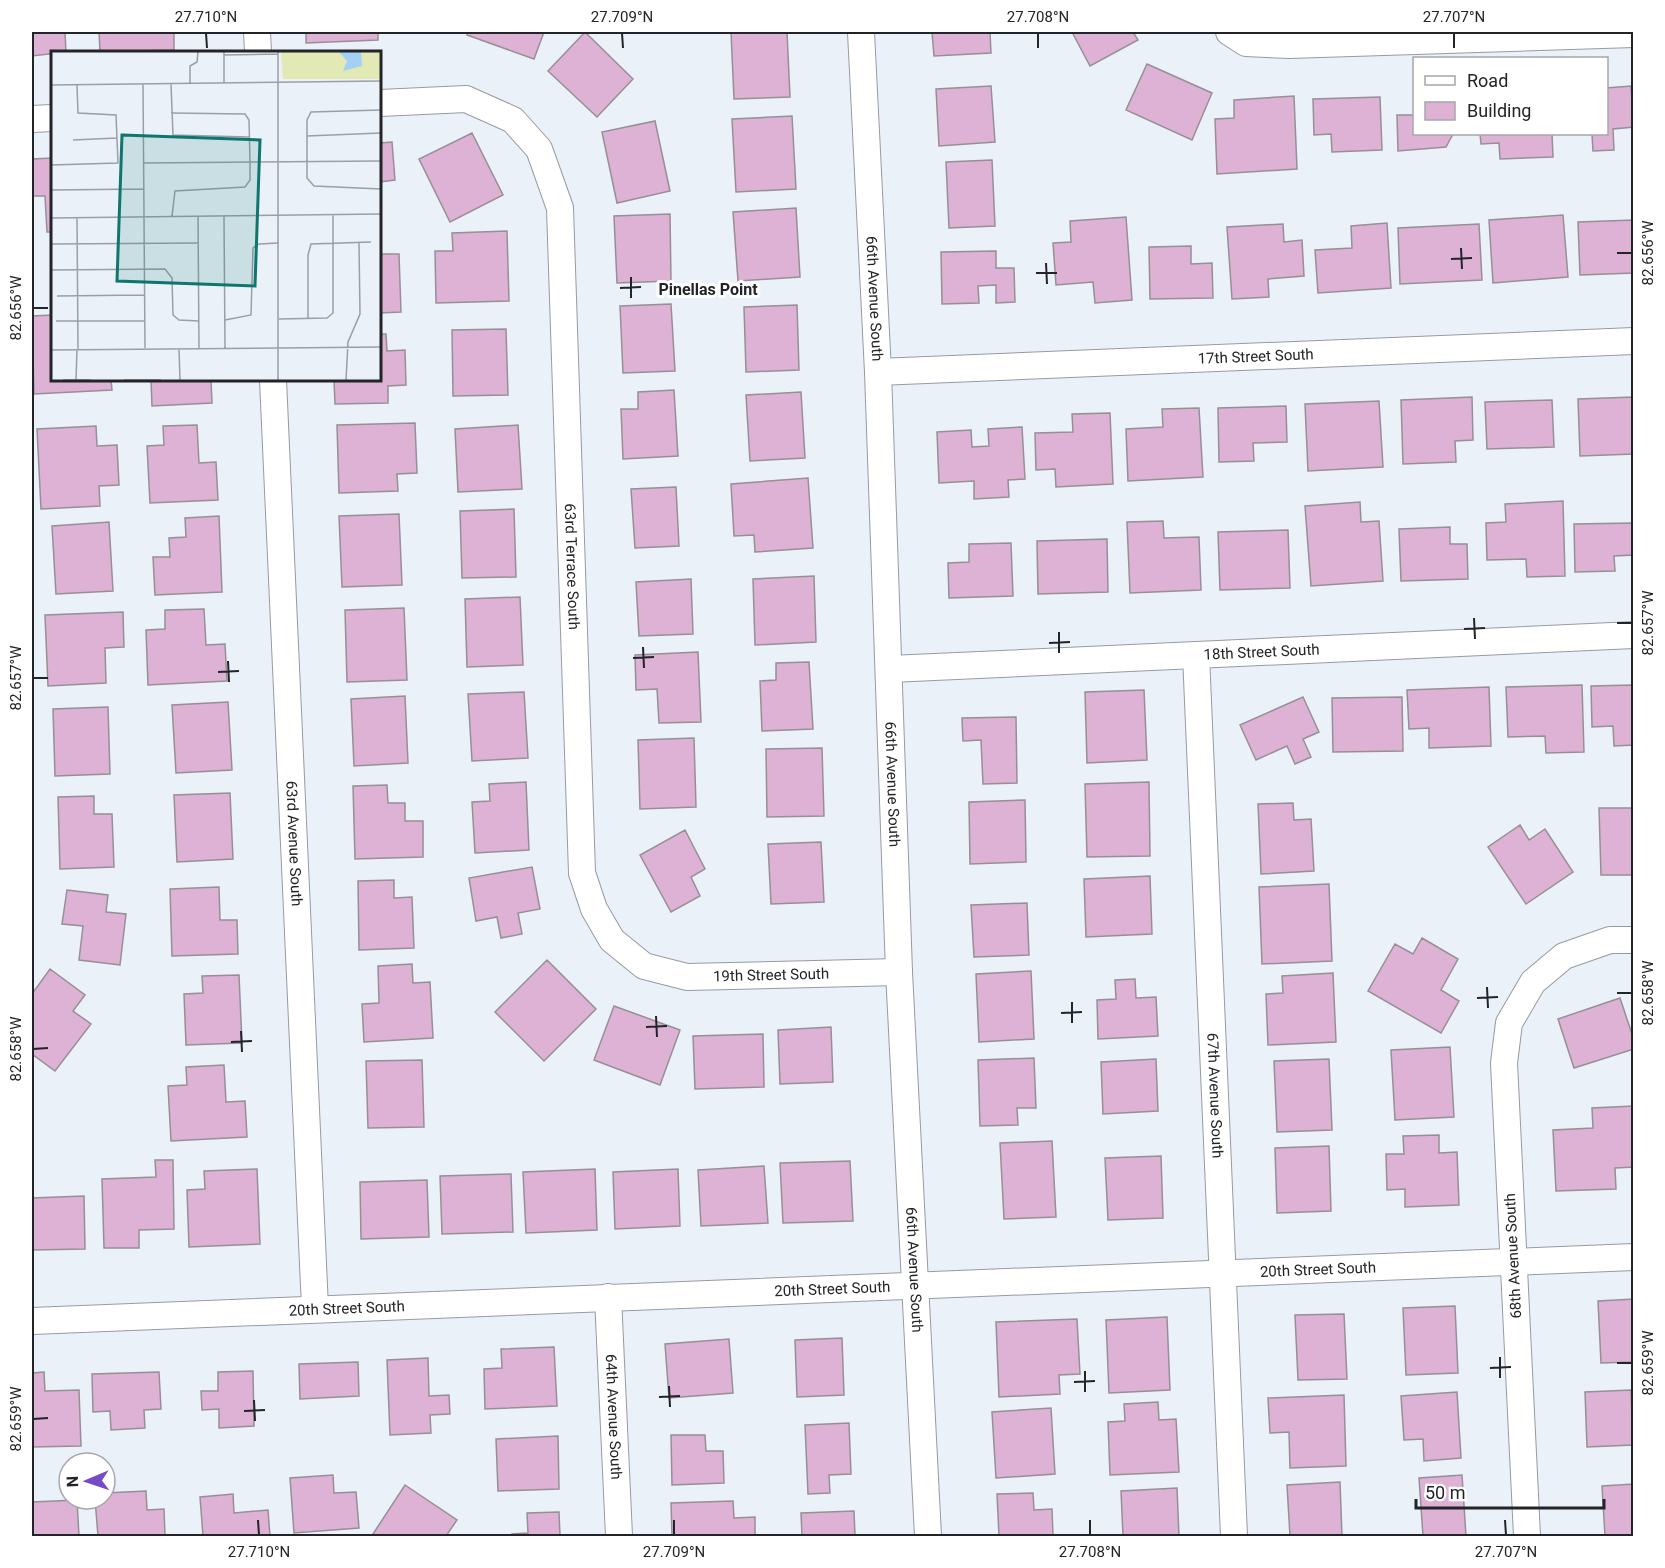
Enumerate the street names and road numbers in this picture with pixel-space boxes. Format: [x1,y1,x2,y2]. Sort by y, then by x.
street label: 66th Avenue South [862,236,886,362]
street label: 17th Street South [1197,345,1314,368]
street label: 63rd Terrace South [561,503,583,630]
street label: 18th Street South [1203,640,1320,664]
street label: 66th Avenue South [881,721,904,847]
street label: 63rd Avenue South [282,780,306,907]
street label: 19th Street South [713,965,829,985]
street label: 67th Avenue South [1203,1032,1227,1159]
street label: 68th Avenue South [1501,1193,1525,1319]
street label: 66th Avenue South [902,1207,927,1333]
street label: 20th Street South [1260,1258,1376,1281]
street label: 20th Street South [774,1278,891,1300]
street label: 20th Street South [288,1297,405,1320]
street label: 64th Avenue South [602,1354,625,1480]

